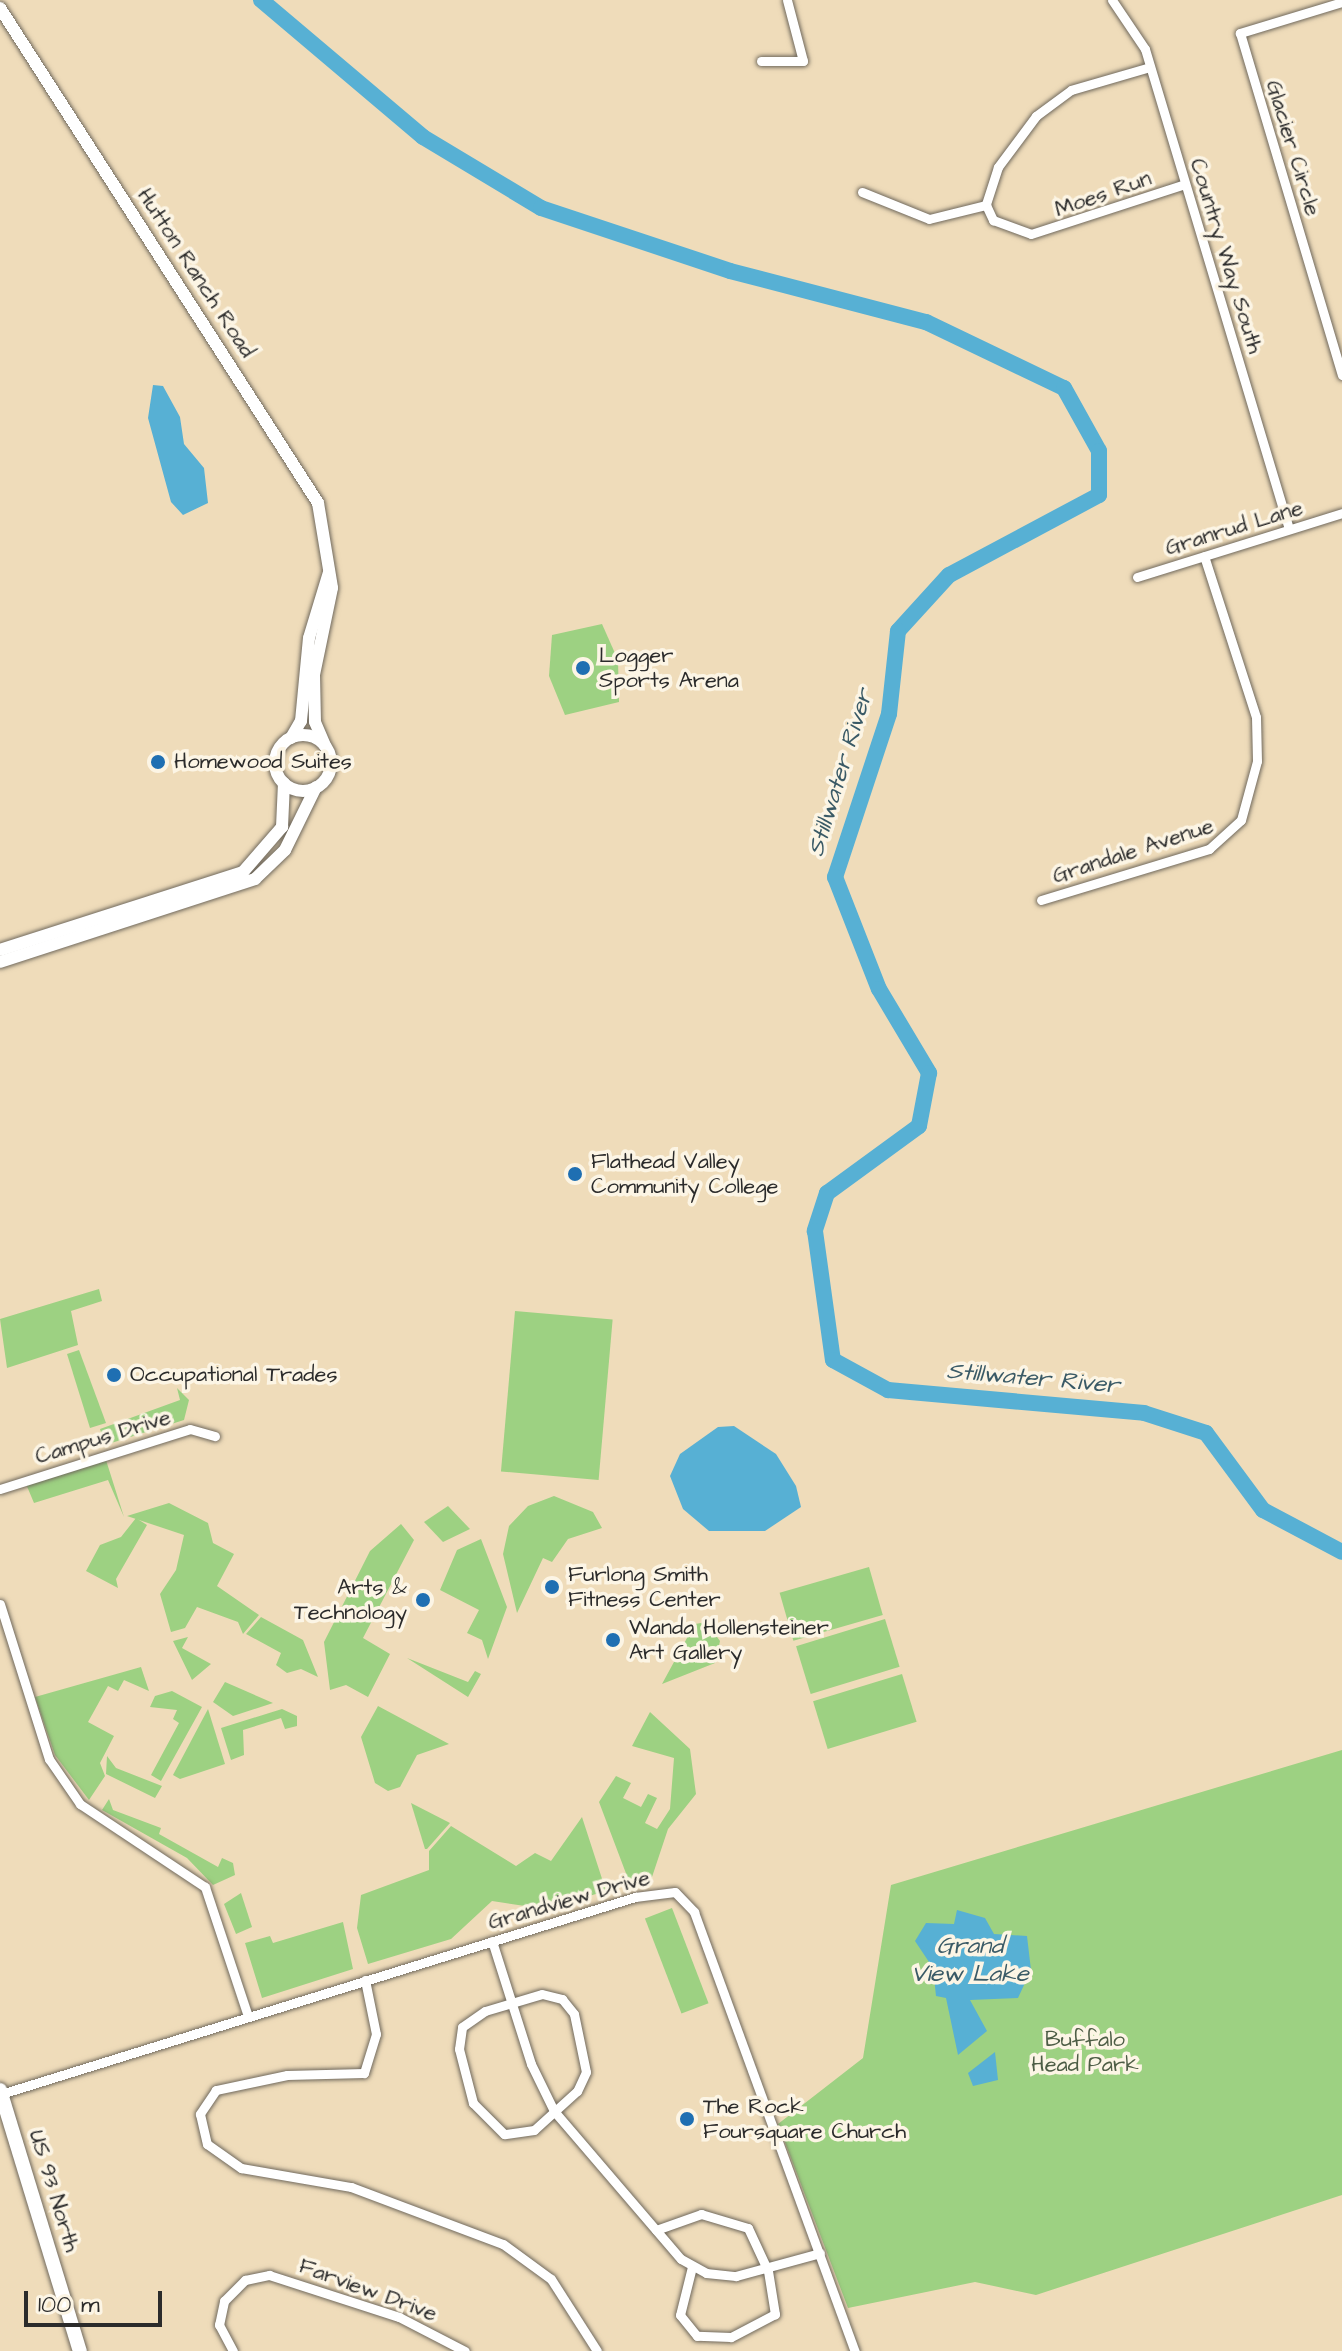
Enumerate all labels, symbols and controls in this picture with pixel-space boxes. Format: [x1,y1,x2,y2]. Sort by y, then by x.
street label: Glacier Circle [1260,77,1326,219]
street label: Country Way South [1184,155,1268,357]
street label: Moes Run [1051,165,1155,223]
street label: Hutton Ranch Road [131,183,261,363]
street label: Granrud Lane [1162,495,1306,561]
place label: Logger Sports Arena [599,642,739,694]
marker: Logger Sports Arena [574,659,592,677]
water label: Stillwater River [802,686,880,860]
place label: Homewood Suites [174,749,352,775]
marker: Homewood Suites [149,753,167,771]
street label: Grandale Avenue [1049,813,1217,889]
place label: Flathead Valley Community College [591,1148,778,1200]
marker: Flathead Valley Community College [566,1165,584,1183]
water label: Stillwater River [946,1357,1120,1401]
place label: Occupational Trades [130,1362,338,1388]
marker: Occupational Trades [105,1366,123,1384]
street label: Campus Drive [32,1404,174,1470]
place label: Furlong Smith Fitness Center [568,1561,721,1612]
place label: Arts & Technology [294,1574,407,1626]
marker: Furlong Smith Fitness Center [543,1578,561,1596]
marker: Arts & Technology [414,1591,432,1609]
place label: Wanda Hollensteiner Art Gallery [629,1614,829,1666]
marker: Wanda Hollensteiner Art Gallery [604,1631,622,1649]
street label: Grandview Drive [485,1864,653,1936]
water label: Grand View Lake [911,1933,1029,1989]
park label: Buffalo Head Park [1031,2026,1139,2078]
place label: The Rock Foursquare Church [703,2093,906,2144]
marker: The Rock Foursquare Church [678,2110,696,2128]
street label: US 93 North [23,2127,85,2255]
street label: Farview Drive [295,2253,441,2327]
scale bar [28,2275,166,2325]
text: 100 m [38,2288,100,2322]

